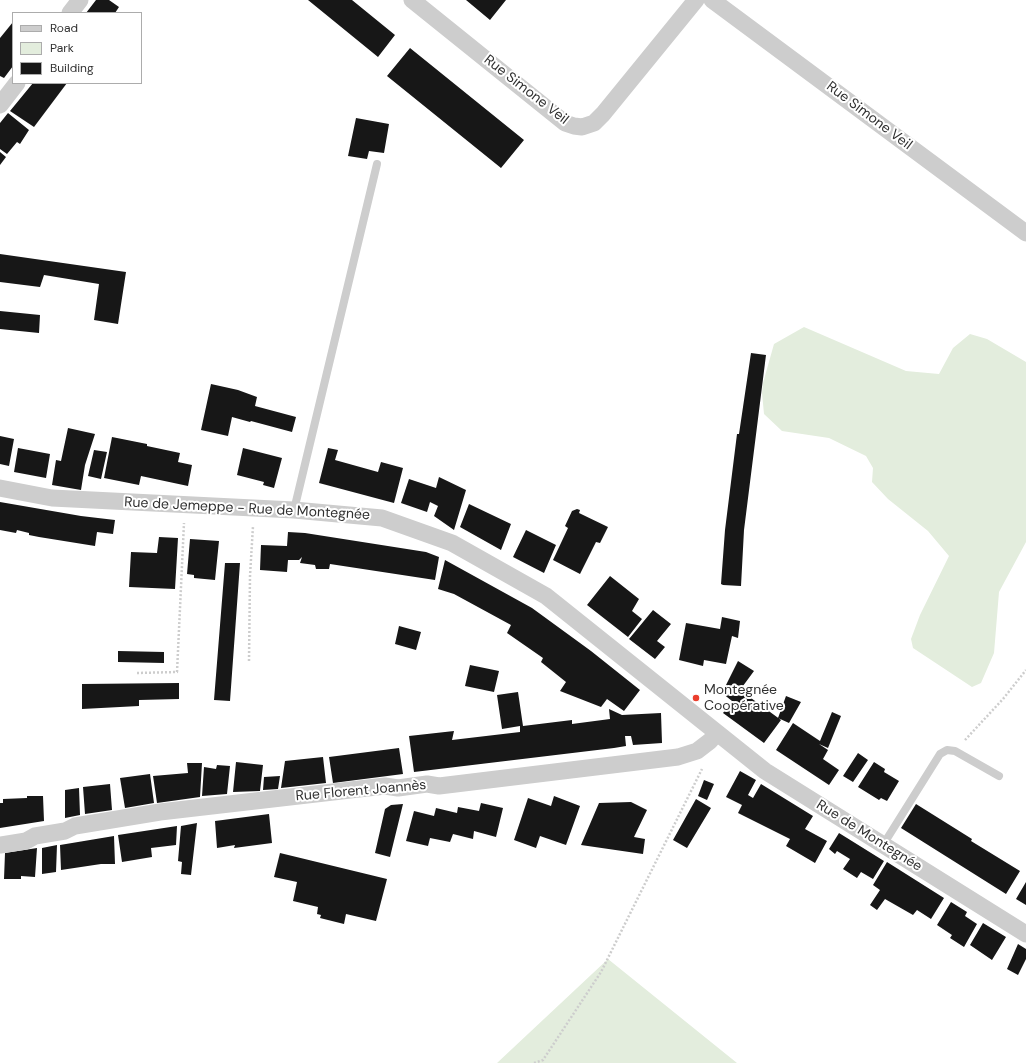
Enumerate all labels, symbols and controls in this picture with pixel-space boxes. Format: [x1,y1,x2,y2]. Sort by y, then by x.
legend [12,12,142,84]
text: Road [50,20,78,36]
text: Park [50,40,74,56]
street label: Rue Simone Veil [480,52,572,128]
text: Building [50,60,94,76]
street label: Rue Simone Veil [823,78,915,154]
street label: Rue de Jemeppe - Rue de Montegnée [124,494,370,524]
place label: Montegnée Coopérative [704,682,784,714]
marker: Montegnée Coopérative [691,693,701,703]
street label: Rue Florent Joannès [295,777,427,805]
street label: Rue de Montegnée [813,797,925,875]

